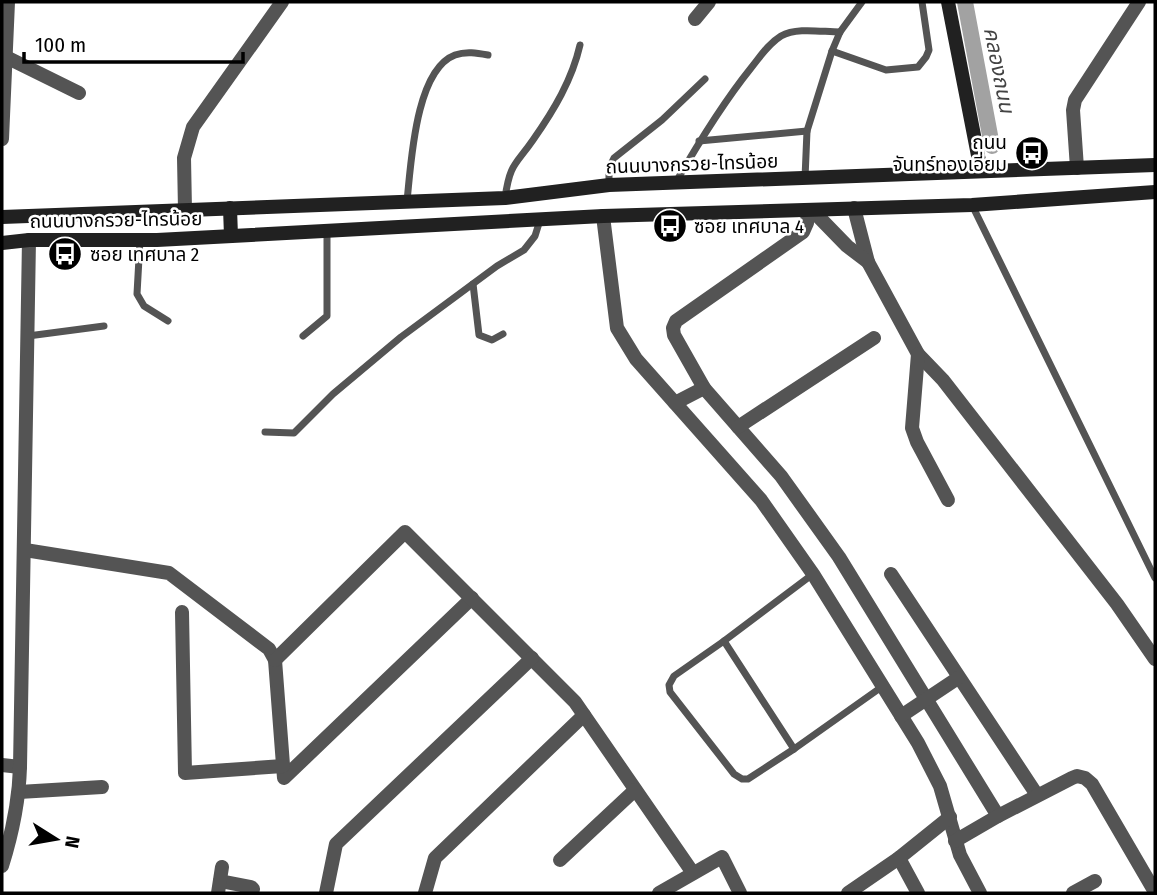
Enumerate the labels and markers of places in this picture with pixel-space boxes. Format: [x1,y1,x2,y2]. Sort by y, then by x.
place label: ถนน จันทร์ทองเอี่ยม [892,131,1007,176]
bus stop icon: ถนน จันทร์ทองเอี่ยม [1013,134,1051,172]
bus stop icon: ซอย เทศบาล 4 [651,207,689,245]
place label: ซอย เทศบาล 4 [694,215,804,238]
bus stop icon: ซอย เทศบาล 2 [46,235,84,273]
place label: ซอย เทศบาล 2 [90,243,199,266]

